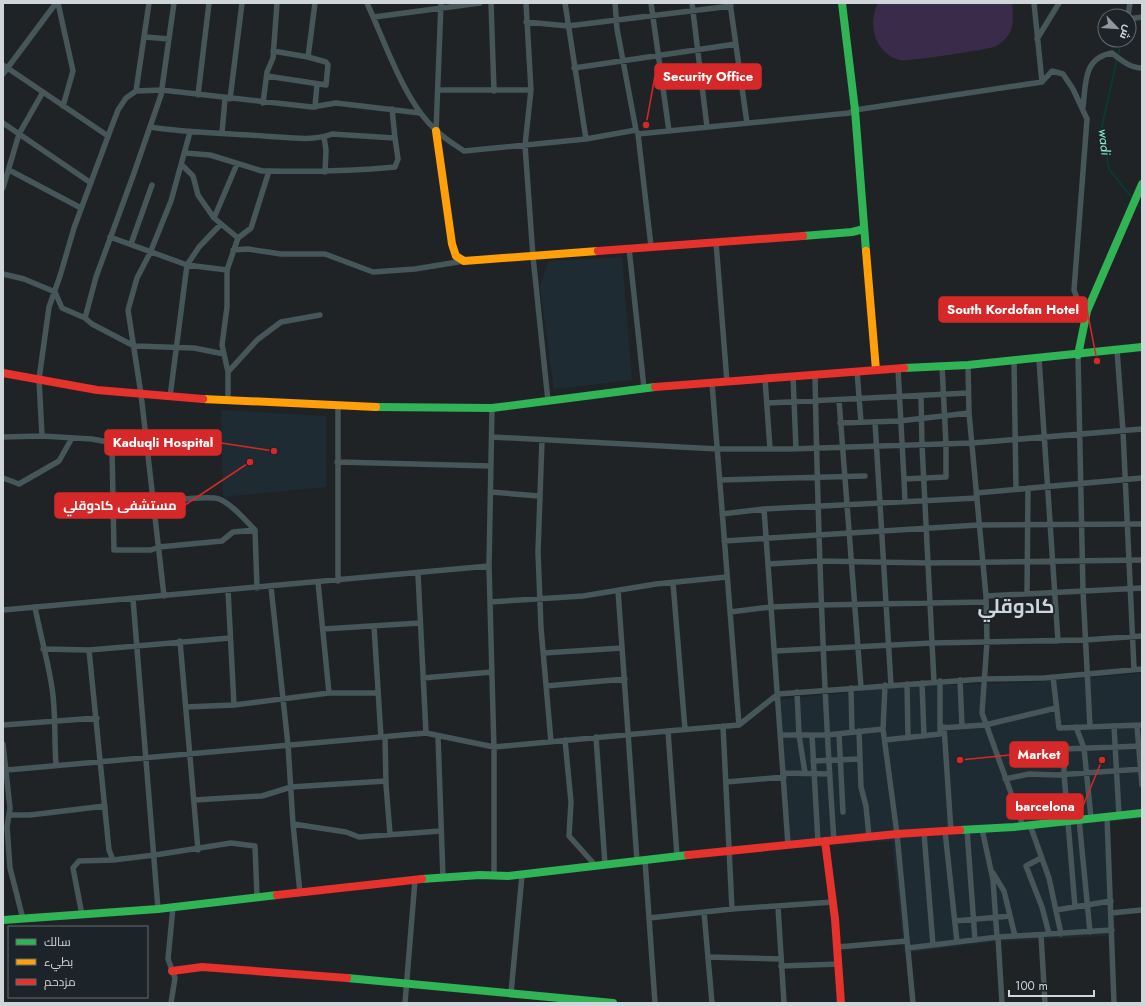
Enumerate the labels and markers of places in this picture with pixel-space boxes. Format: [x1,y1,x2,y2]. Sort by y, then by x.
callout: Security Office [655,64,761,89]
callout: South Kordofan Hotel [939,297,1087,322]
callout: Kaduqli Hospital [105,430,221,455]
callout: مستشفى كادوقلي [55,493,185,518]
callout: Market [1010,742,1068,767]
callout: barcelona [1007,794,1083,819]

